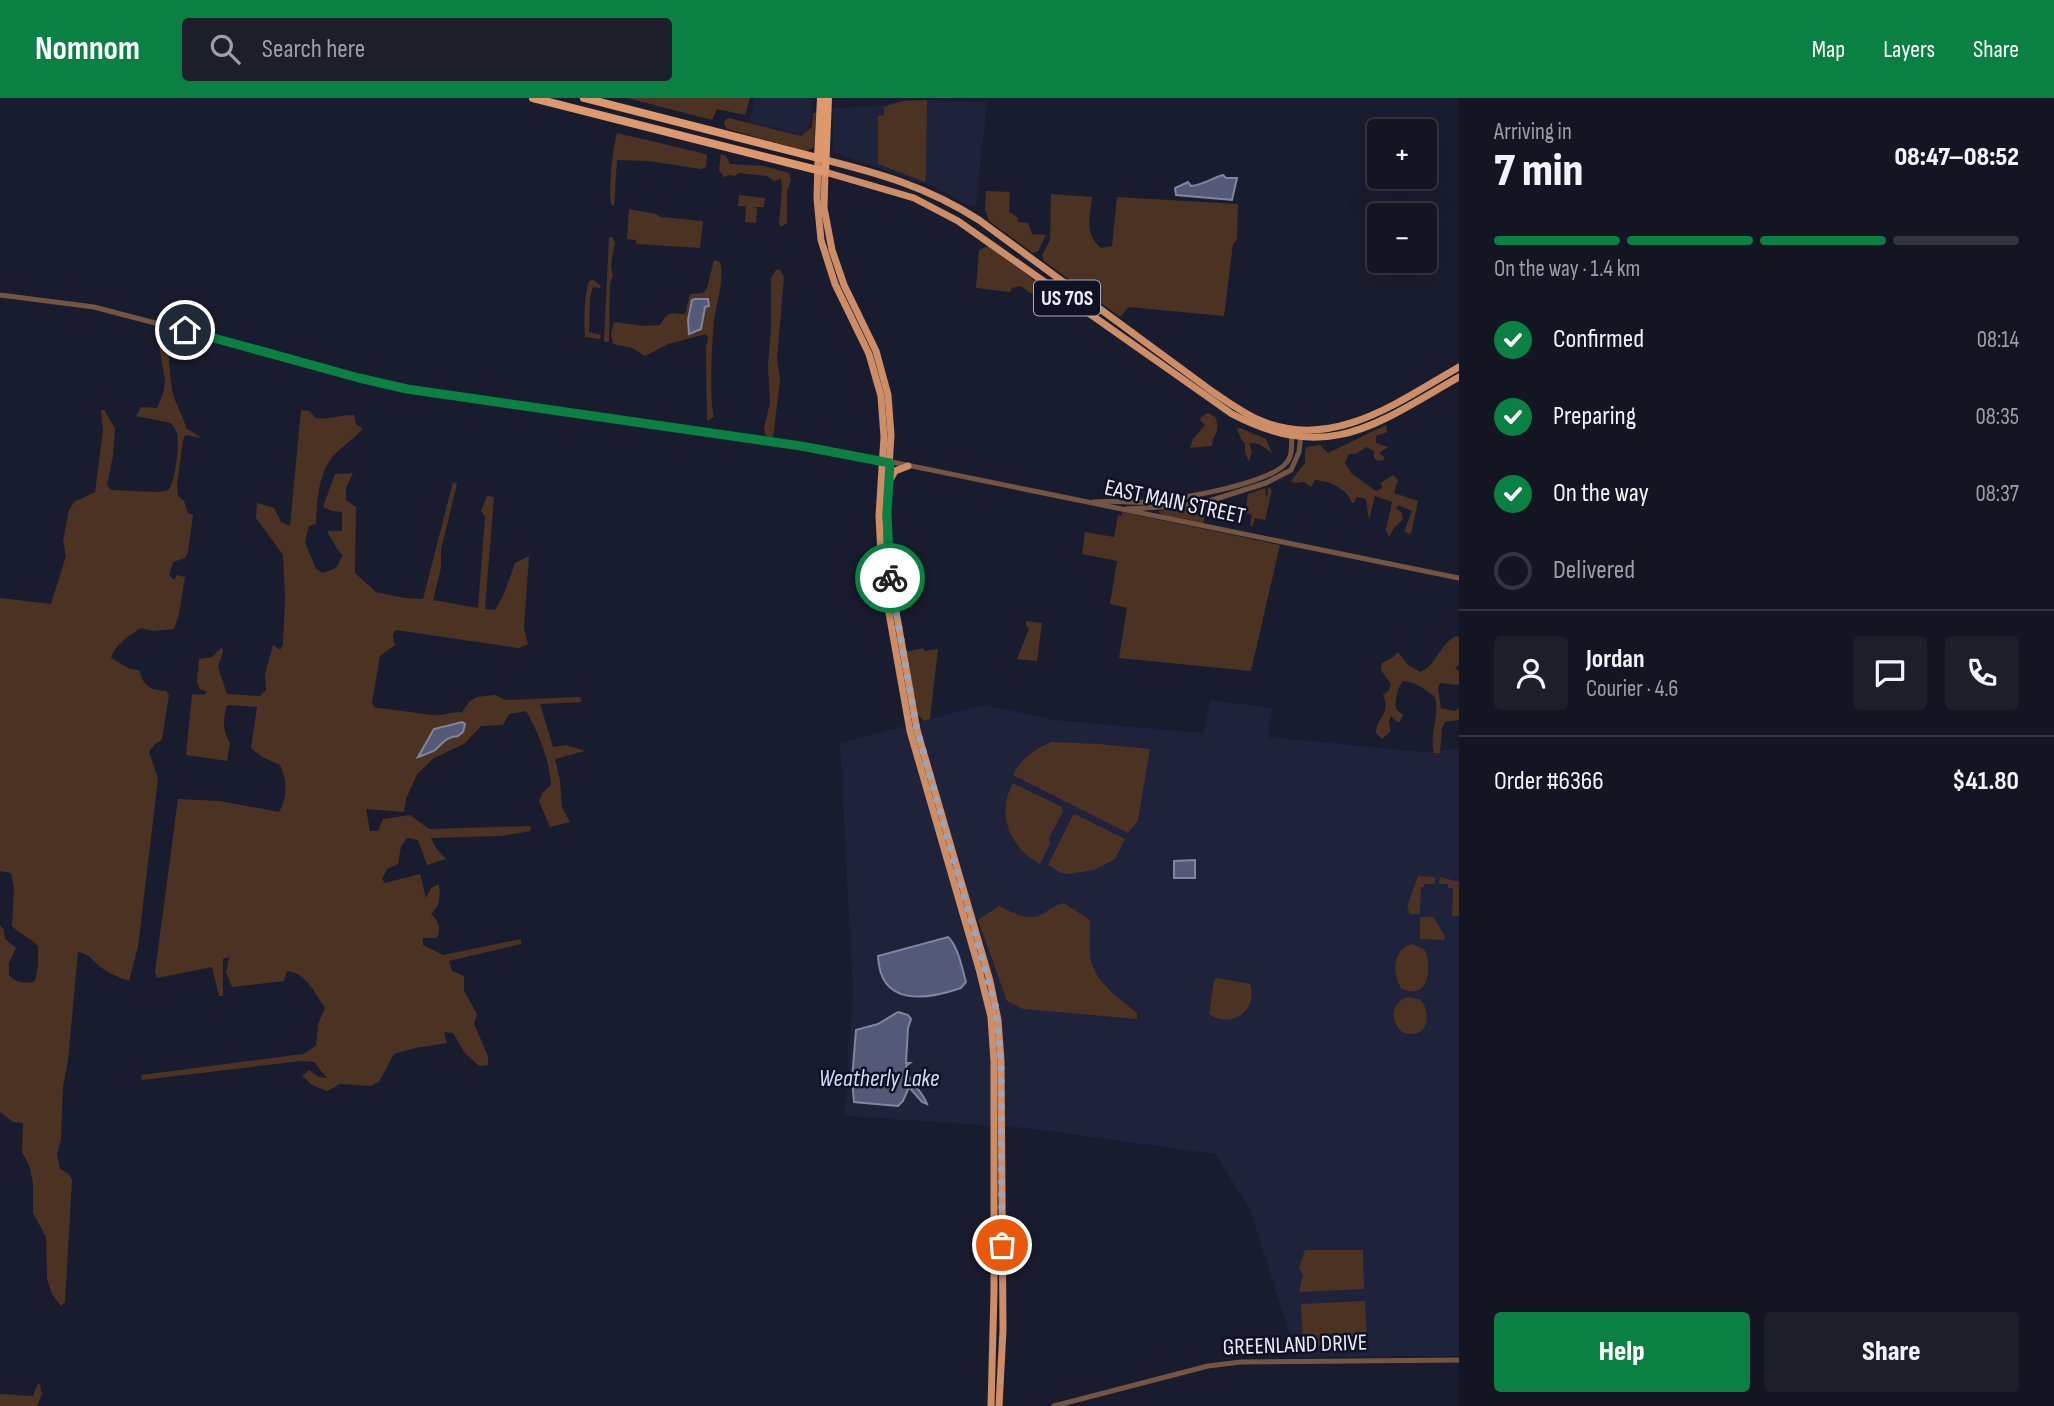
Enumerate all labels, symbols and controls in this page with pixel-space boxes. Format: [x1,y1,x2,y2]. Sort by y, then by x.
search box [182,18,672,81]
text: Nomnom [35,29,140,69]
icon: search [206,30,244,68]
text: Search here [262,34,365,65]
text: Map [1812,35,1845,64]
text: Layers [1883,35,1935,64]
text: Share [1973,35,2019,64]
text: Arriving in [1494,118,1572,146]
map controls [1367,119,1437,273]
button: + [1367,119,1437,189]
text: 08:47–08:52 [1894,142,2019,173]
text: 7 min [1494,144,1583,199]
button: − [1367,203,1437,273]
text: On the way · 1.4 km [1494,255,1640,283]
road number: US 70S [1034,280,1100,316]
pin [155,300,215,360]
icon: home [166,311,204,349]
icon: check [1494,321,1532,359]
text: Confirmed [1553,324,1644,355]
text: 08:14 [1977,326,2019,354]
icon: check [1494,398,1532,436]
text: Preparing [1553,401,1636,432]
text: 08:35 [1975,403,2019,431]
street label: EAST MAIN STREET [1102,473,1248,531]
icon: check [1494,475,1532,513]
text: On the way [1553,478,1649,509]
text: 08:37 [1975,480,2019,508]
courier [855,543,925,613]
text: Delivered [1553,555,1635,586]
icon: bike [871,559,909,597]
button: person [1494,636,1568,710]
button: chat [1853,636,1927,710]
button: phone [1945,636,2019,710]
text: Jordan [1586,644,1644,675]
text: Courier · 4.6 [1586,675,1678,703]
text: Order #6366 [1494,766,1604,797]
text: $41.80 [1952,766,2019,797]
water label: Weatherly Lake [819,1064,939,1093]
pin [972,1215,1032,1275]
icon: bag [983,1226,1021,1264]
button: Help [1494,1312,1750,1392]
button: Share [1764,1312,2019,1392]
street label: GREENLAND DRIVE [1222,1328,1368,1362]

